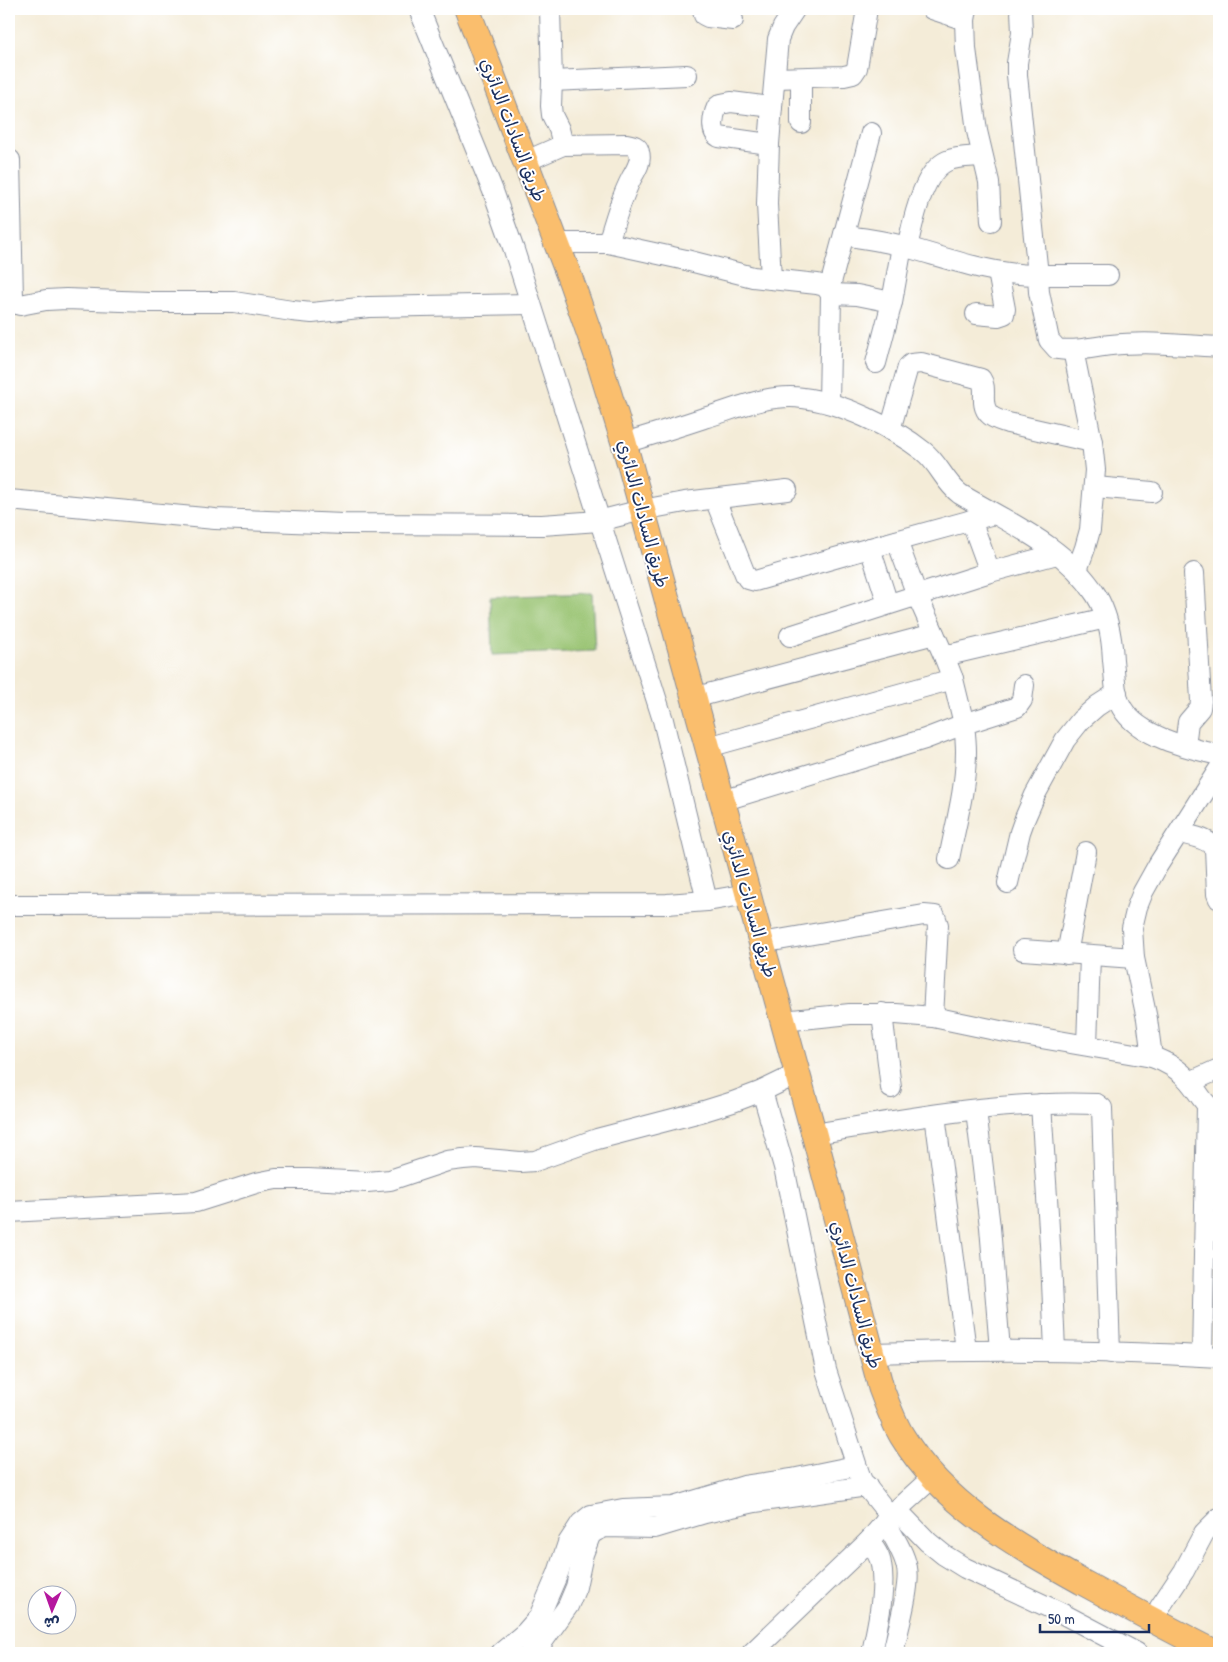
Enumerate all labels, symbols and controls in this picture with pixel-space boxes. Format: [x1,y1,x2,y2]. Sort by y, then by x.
street label: طريق السادات الدائري [474,54,552,206]
street label: طريق السادات الدائري [611,437,675,591]
street label: طريق السادات الدائري [716,827,784,981]
street label: طريق السادات الدائري [824,1218,888,1372]
north arrow [28,1584,78,1634]
scale bar [1040,1602,1149,1634]
text: 50 m [1048,1608,1075,1629]
text: ش [43,1614,60,1633]

